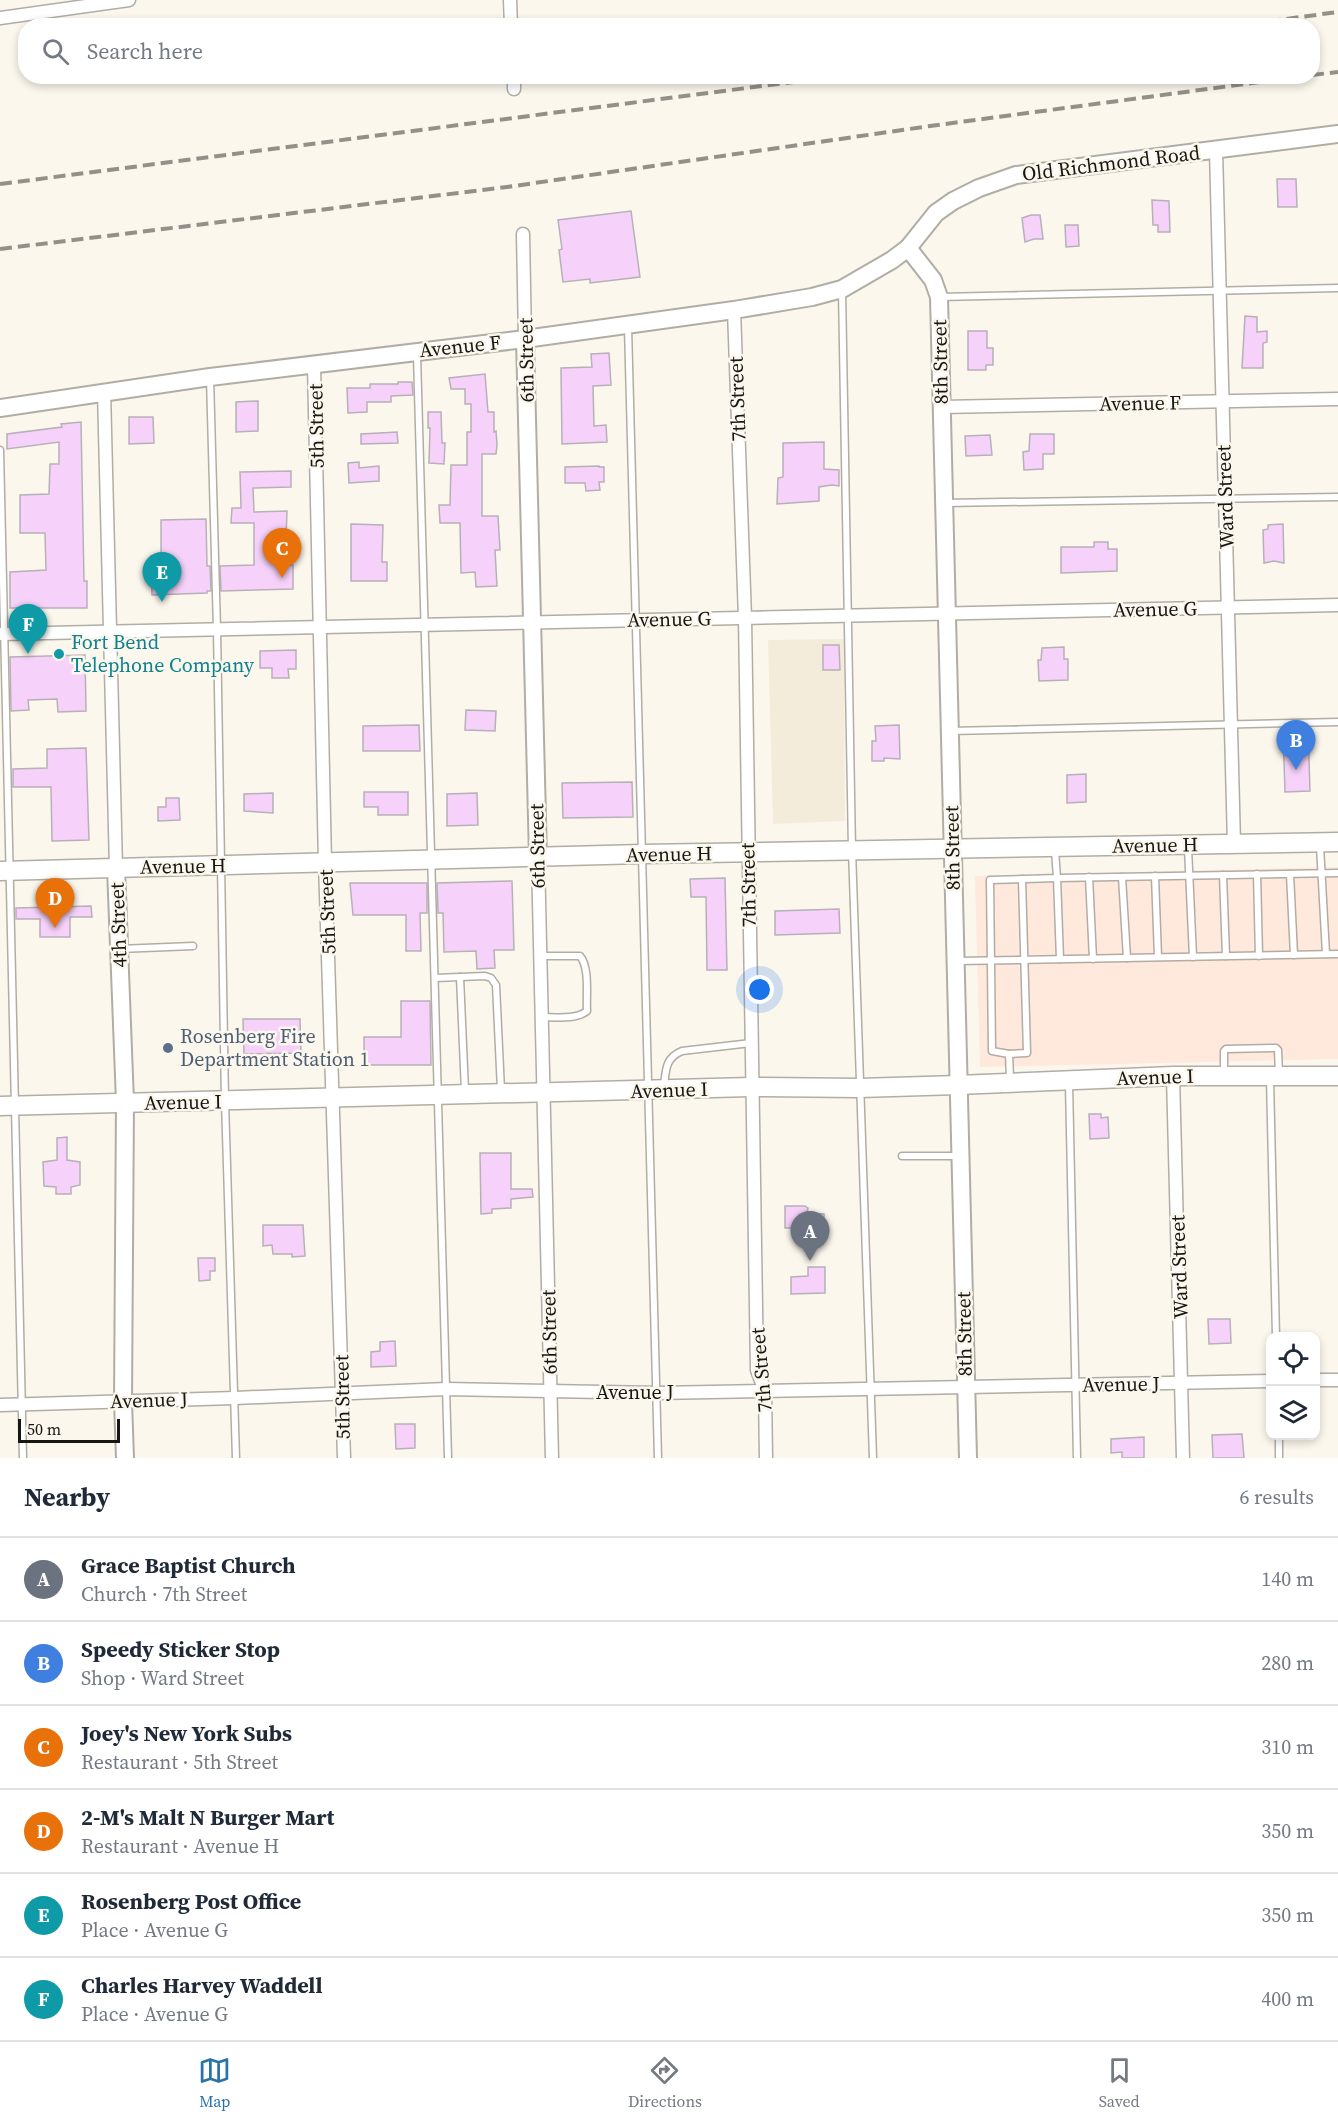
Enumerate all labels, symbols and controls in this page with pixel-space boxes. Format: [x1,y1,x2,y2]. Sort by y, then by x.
search box [18,18,1320,84]
icon: search [39,35,72,68]
text: Search here [87,36,203,66]
street label: Old Richmond Road [1020,138,1202,188]
street label: 6th Street [511,317,541,403]
street label: 8th Street [925,319,955,405]
street label: Avenue F [418,328,502,364]
street label: 7th Street [722,356,752,442]
street label: 5th Street [301,383,331,469]
street label: Avenue F [1099,388,1181,418]
street label: Ward Street [1209,444,1241,549]
pin: C [262,528,302,578]
pin: E [142,552,182,602]
street label: Avenue G [1113,594,1198,624]
pin: F [9,604,48,654]
street label: Avenue G [627,604,712,634]
place label: Fort Bend Telephone Company [71,628,255,679]
marker: Fort Bend Telephone Company [52,647,66,661]
pin: B [1276,720,1316,770]
street label: 6th Street [522,803,552,889]
street label: 8th Street [937,805,967,891]
street label: Avenue H [1112,830,1198,860]
street label: Avenue H [626,839,712,869]
street label: 7th Street [733,842,763,928]
street label: Avenue H [140,851,226,881]
street label: 5th Street [312,869,342,955]
pin: D [36,878,74,928]
street label: 4th Street [103,882,133,968]
your location [745,975,774,1004]
place label: Rosenberg Fire Department Station 1 [180,1022,370,1073]
marker: Rosenberg Fire Department Station 1 [161,1041,175,1055]
street label: Avenue I [1116,1062,1194,1092]
street label: Avenue I [630,1075,708,1105]
street label: Avenue I [144,1087,222,1117]
pin: A [790,1212,830,1261]
street label: Ward Street [1163,1214,1195,1319]
street label: 6th Street [534,1289,564,1375]
street label: 8th Street [949,1291,979,1377]
street label: 7th Street [743,1326,779,1414]
map controls [1266,1332,1320,1440]
button: locate [1266,1332,1320,1386]
street label: 5th Street [327,1354,357,1440]
street label: Avenue J [1082,1369,1160,1399]
street label: Avenue J [596,1378,674,1406]
street label: Avenue J [110,1385,188,1415]
button: layers [1266,1386,1320,1440]
scale bar [18,1416,120,1444]
text: 50 m [27,1418,61,1440]
text: Nearby [24,1479,110,1515]
text: 6 results [1239,1483,1314,1511]
text: Grace Baptist Church [81,1550,296,1580]
text: A [37,1565,50,1593]
text: 140 m [1261,1565,1314,1593]
text: Church · 7th Street [81,1580,247,1608]
text: Speedy Sticker Stop [81,1634,280,1664]
text: B [37,1649,50,1677]
text: 280 m [1261,1649,1314,1677]
text: Shop · Ward Street [81,1664,244,1692]
text: Joey's New York Subs [81,1718,292,1748]
text: C [37,1733,50,1761]
text: 310 m [1261,1733,1314,1761]
text: Restaurant · 5th Street [81,1748,278,1776]
text: 2-M's Malt N Burger Mart [81,1802,334,1832]
text: D [36,1817,51,1845]
text: 350 m [1261,1817,1314,1845]
text: Restaurant · Avenue H [81,1832,279,1860]
text: Rosenberg Post Office [81,1886,301,1916]
text: E [38,1901,49,1929]
text: 350 m [1261,1901,1314,1929]
text: Place · Avenue G [81,1916,228,1944]
text: Charles Harvey Waddell [81,1970,323,2000]
text: F [38,1985,49,2013]
text: 400 m [1261,1985,1314,2013]
text: Place · Avenue G [81,2000,228,2028]
tab: Map [198,2054,231,2112]
tab: Directions [628,2054,702,2112]
tab: Saved [1099,2054,1140,2112]

